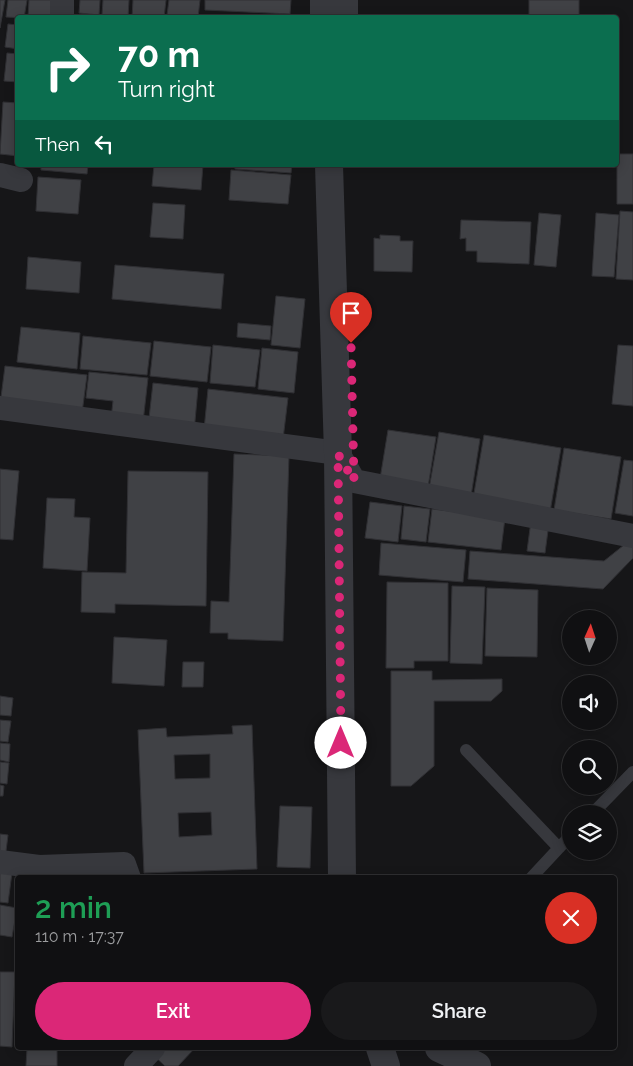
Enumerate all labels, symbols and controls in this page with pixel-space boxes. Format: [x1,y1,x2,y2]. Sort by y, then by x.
text: 70 m [118,34,200,75]
icon: right [35,35,100,100]
text: Turn right [118,76,215,102]
icon: left [90,130,118,158]
text: Then [35,133,80,155]
pin [330,292,372,343]
icon: arrive [337,299,365,327]
north arrow [562,610,618,665]
map controls [562,610,617,860]
button: sound [562,675,617,730]
position arrow [314,716,366,768]
button: search [562,740,617,795]
button: layers [562,805,617,860]
text: 2 min [35,890,112,925]
button: close [545,892,597,944]
text: 110 m · 17:37 [35,927,124,946]
button: Exit [35,982,311,1040]
button: Share [321,982,597,1040]

